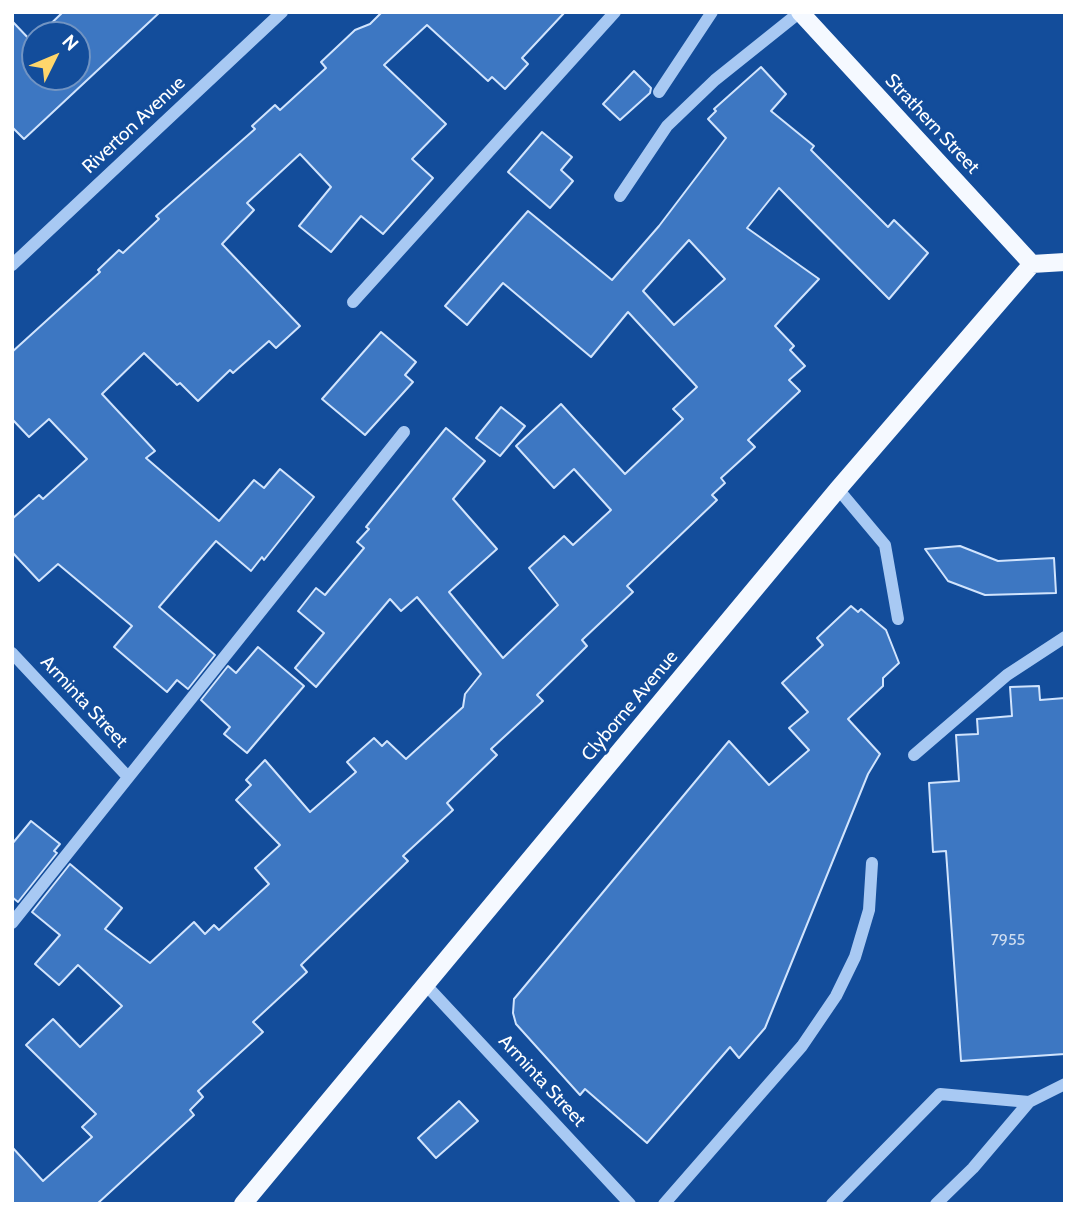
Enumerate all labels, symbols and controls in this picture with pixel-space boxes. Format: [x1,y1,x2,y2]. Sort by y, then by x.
north arrow [21,21,91,91]
text: N [57,30,83,55]
street label: Strathern Street [880,69,984,179]
street label: Riverton Avenue [78,72,190,178]
street label: Clyborne Avenue [577,646,683,766]
street label: Arminta Street [36,651,132,753]
house number: 7955 [991,930,1025,950]
street label: Arminta Street [494,1030,590,1132]

